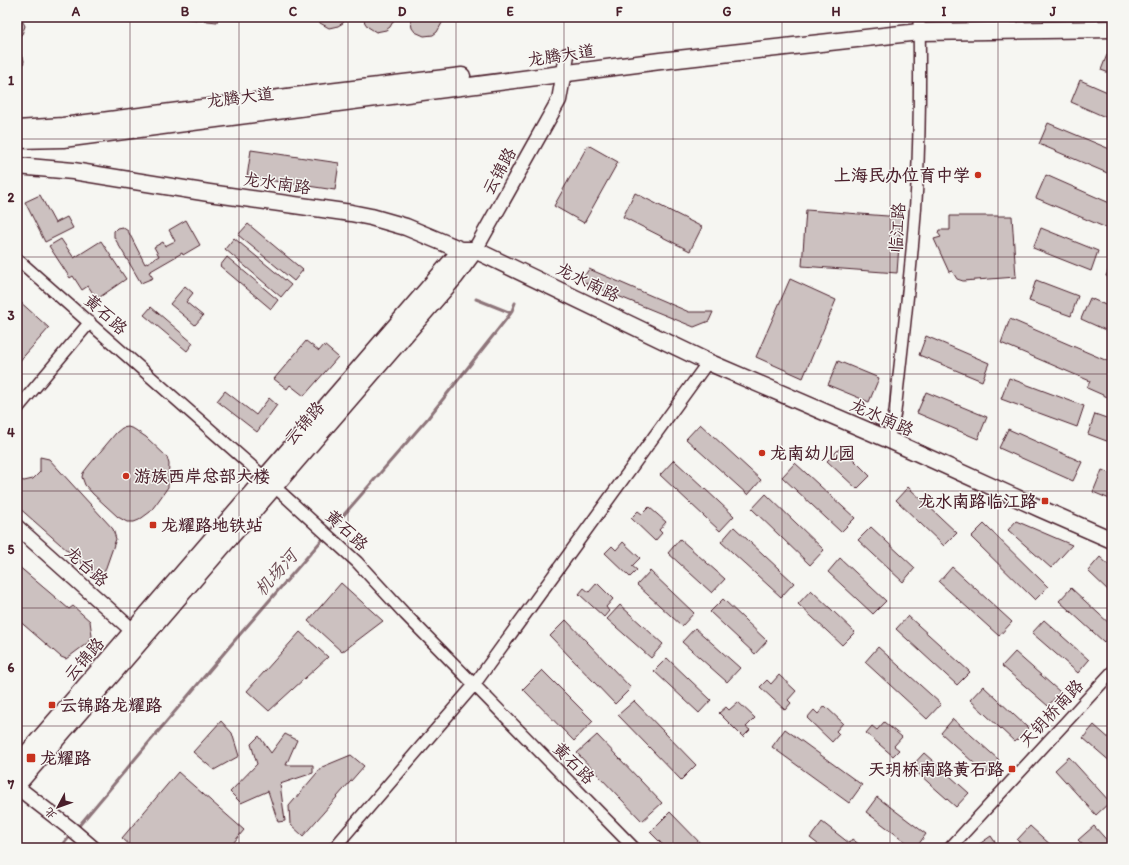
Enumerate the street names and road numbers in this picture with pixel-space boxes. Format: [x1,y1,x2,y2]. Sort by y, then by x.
street label: 龙腾大道 [526,40,596,70]
street label: 龙腾大道 [205,83,275,111]
street label: 云锦路 [478,144,520,198]
street label: 龙水南路 [242,168,312,198]
street label: 临江路 [885,202,909,254]
street label: 龙水南路 [553,258,623,306]
street label: 黄石路 [80,290,132,338]
street label: 龙水南路 [847,394,917,440]
street label: 云锦路 [280,397,328,449]
street label: 黄石路 [322,505,372,555]
street label: 龙台路 [61,542,113,590]
street label: 云锦路 [60,633,108,685]
street label: 天钥桥南路 [1015,675,1087,751]
street label: 黄石路 [549,738,599,788]

